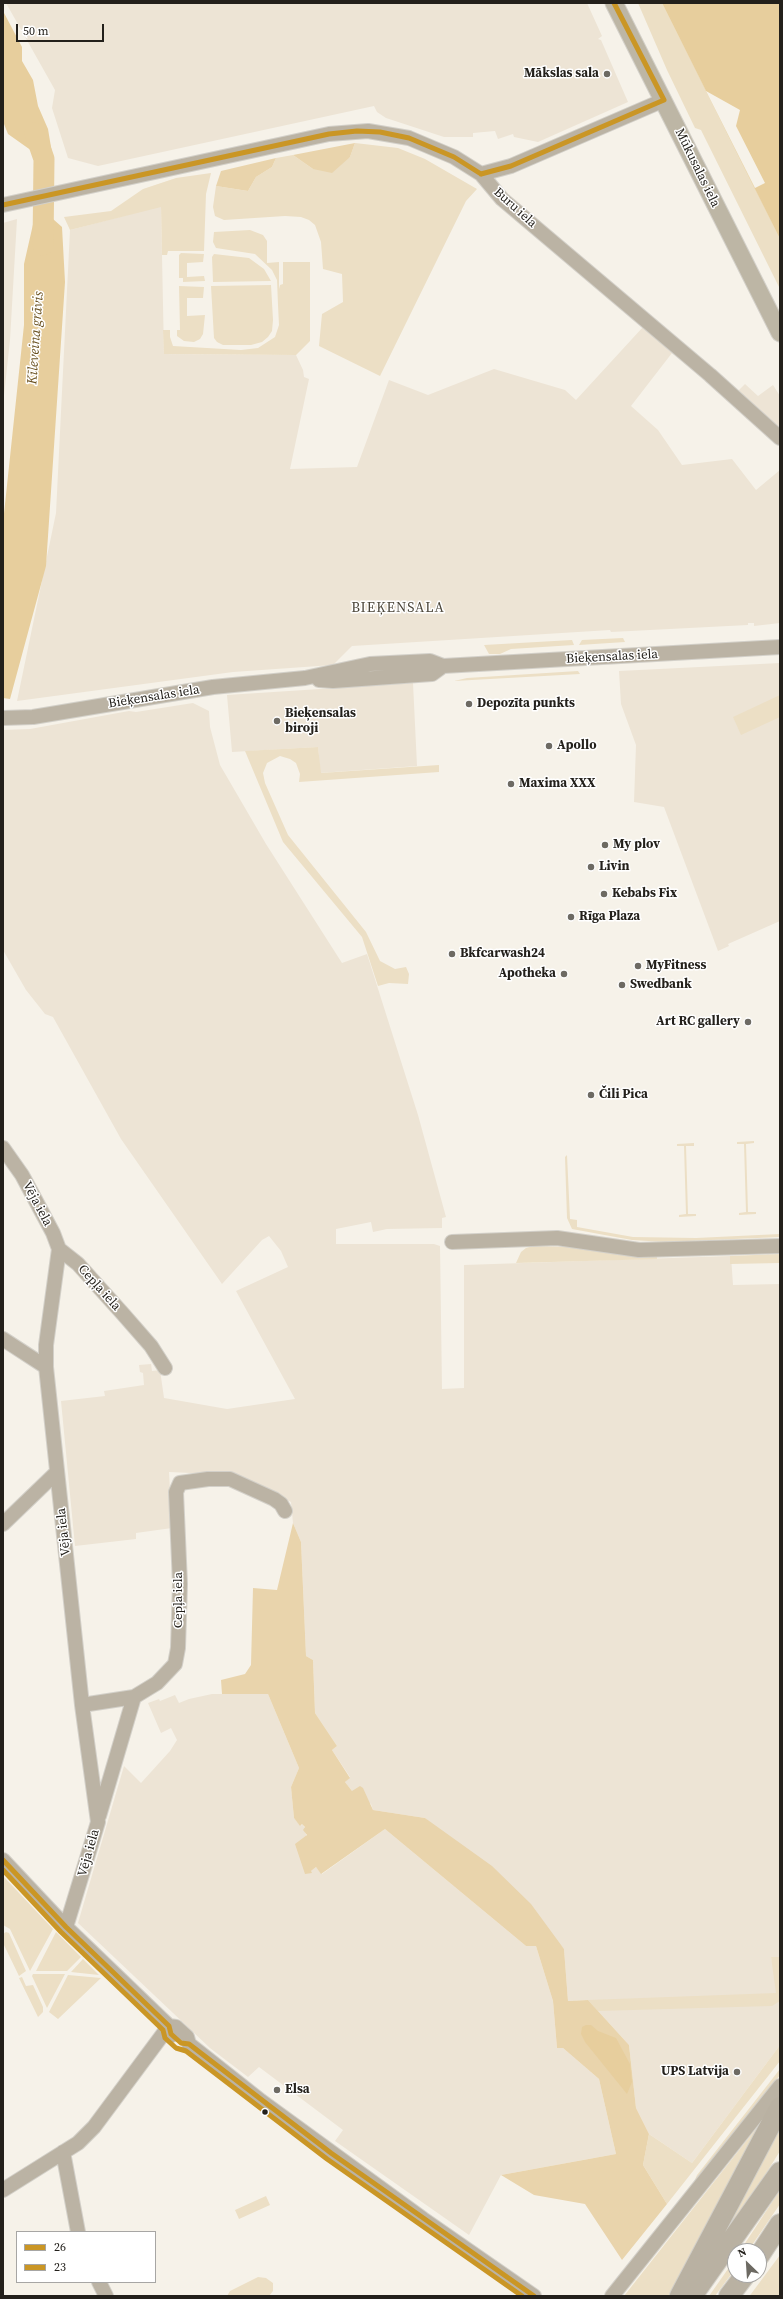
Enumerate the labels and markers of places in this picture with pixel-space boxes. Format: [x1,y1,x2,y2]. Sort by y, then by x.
place label: Mākslas sala [524,66,599,82]
marker: Mākslas sala [602,69,612,79]
place label: Depozīta punkts [477,696,575,712]
marker: Depozīta punkts [464,699,474,709]
place label: Bieķensalas biroji [285,706,356,737]
marker: Bieķensalas biroji [272,716,282,726]
place label: Apollo [557,738,596,754]
marker: Apollo [544,741,554,751]
place label: Maxima XXX [519,776,595,792]
marker: Maxima XXX [506,779,516,789]
place label: My plov [613,837,660,853]
marker: My plov [600,840,610,850]
place label: Livin [599,859,630,875]
marker: Livin [586,862,596,872]
place label: Kebabs Fix [612,886,677,902]
marker: Kebabs Fix [599,889,609,899]
place label: Rīga Plaza [579,909,640,925]
marker: Rīga Plaza [566,912,576,922]
place label: Bkfcarwash24 [460,946,545,962]
marker: Bkfcarwash24 [447,949,457,959]
place label: MyFitness [646,958,706,974]
marker: MyFitness [633,961,643,971]
place label: Apotheka [498,966,556,982]
marker: Apotheka [559,969,569,979]
place label: Swedbank [630,977,692,993]
marker: Swedbank [617,980,627,990]
place label: Art RC gallery [656,1014,740,1030]
marker: Art RC gallery [743,1017,753,1027]
place label: Čili Pica [599,1087,648,1103]
marker: Čili Pica [586,1090,596,1100]
place label: UPS Latvija [661,2064,729,2080]
marker: UPS Latvija [732,2067,742,2077]
place label: Elsa [285,2082,310,2098]
marker: Elsa [272,2085,282,2095]
unlabelled marker [260,2107,270,2117]

